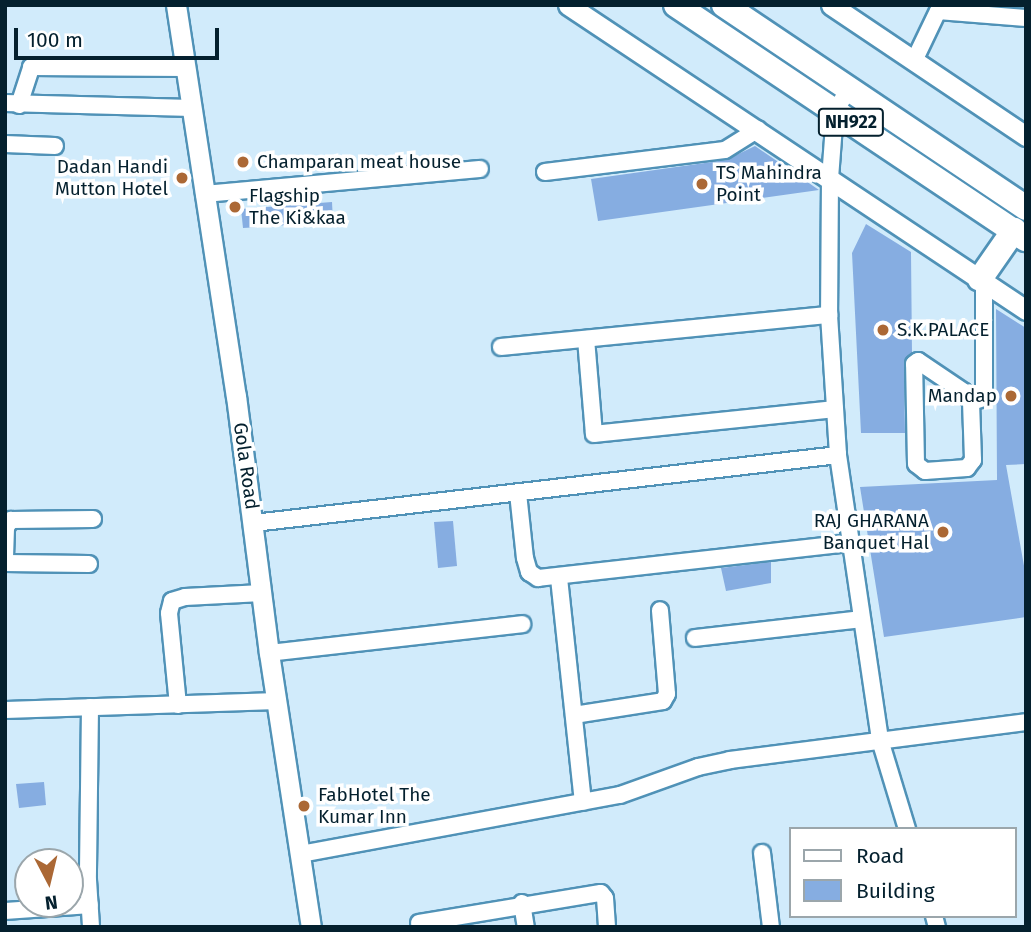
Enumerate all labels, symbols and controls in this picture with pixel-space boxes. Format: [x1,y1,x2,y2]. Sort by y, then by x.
scale bar [18,14,222,58]
text: 100 m [27,27,83,53]
road number: NH922 [818,107,884,136]
place label: Champaran meat house [257,151,461,173]
marker: Champaran meat house [235,154,251,170]
place label: Dadan Handi Mutton Hotel [55,156,168,200]
place label: TS Mahindra Point [716,162,822,206]
marker: Dadan Handi Mutton Hotel [174,170,190,186]
marker: TS Mahindra Point [694,176,710,192]
place label: Flagship The Ki&kaa [249,185,346,229]
marker: Flagship The Ki&kaa [227,199,243,215]
place label: S.K.PALACE [897,319,989,341]
marker: S.K.PALACE [875,322,891,338]
place label: Mandap [928,385,997,407]
marker: Mandap [1003,388,1019,404]
street label: Gola Road [229,421,263,511]
place label: RAJ GHARANA Banquet Hal [814,510,929,554]
marker: RAJ GHARANA Banquet Hal [935,524,951,540]
place label: FabHotel The Kumar Inn [318,784,431,828]
marker: FabHotel The Kumar Inn [296,798,312,814]
legend [790,827,1017,918]
text: Road [856,843,904,869]
north arrow [14,848,84,918]
text: Building [856,878,935,904]
text: N [44,890,59,915]

